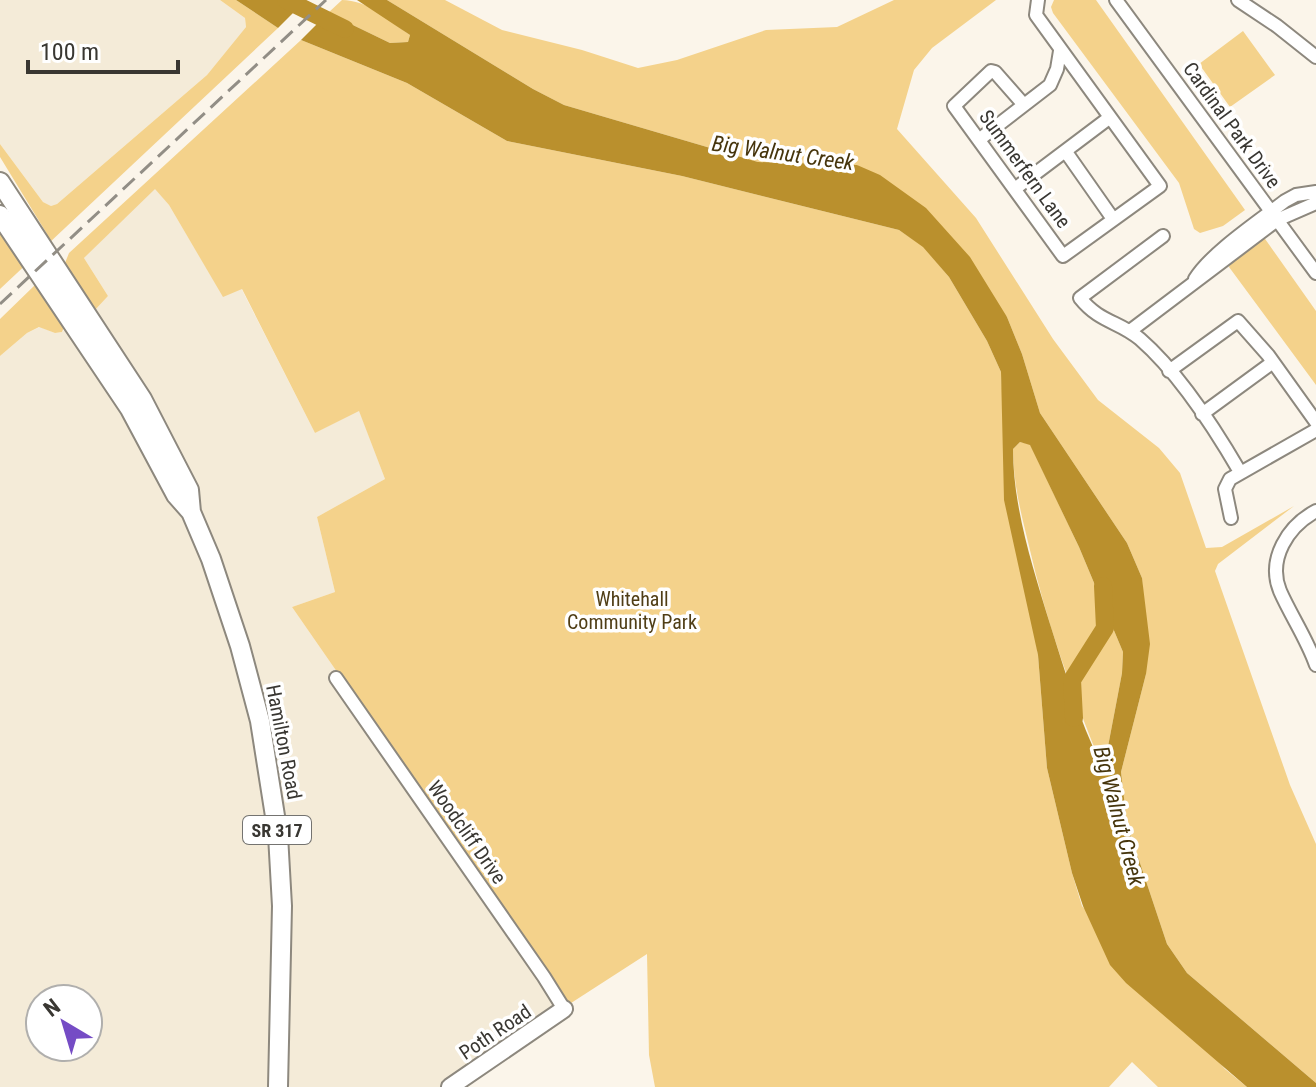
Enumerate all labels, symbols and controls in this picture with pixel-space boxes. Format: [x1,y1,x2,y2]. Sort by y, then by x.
scale bar [28,24,178,74]
text: 100 m [40,38,99,66]
street label: Cardinal Park Drive [1178,57,1286,193]
street label: Summerfern Lane [974,105,1076,233]
water label: Big Walnut Creek [710,131,856,175]
park label: Whitehall Community Park [567,587,697,634]
street label: Hamilton Road [261,683,307,801]
water label: Big Walnut Creek [1088,744,1150,889]
street label: Woodcliff Drive [423,776,511,888]
road number: SR 317 [243,816,311,844]
north arrow [24,983,104,1063]
text: N [39,994,65,1022]
street label: Poth Road [455,999,535,1065]

